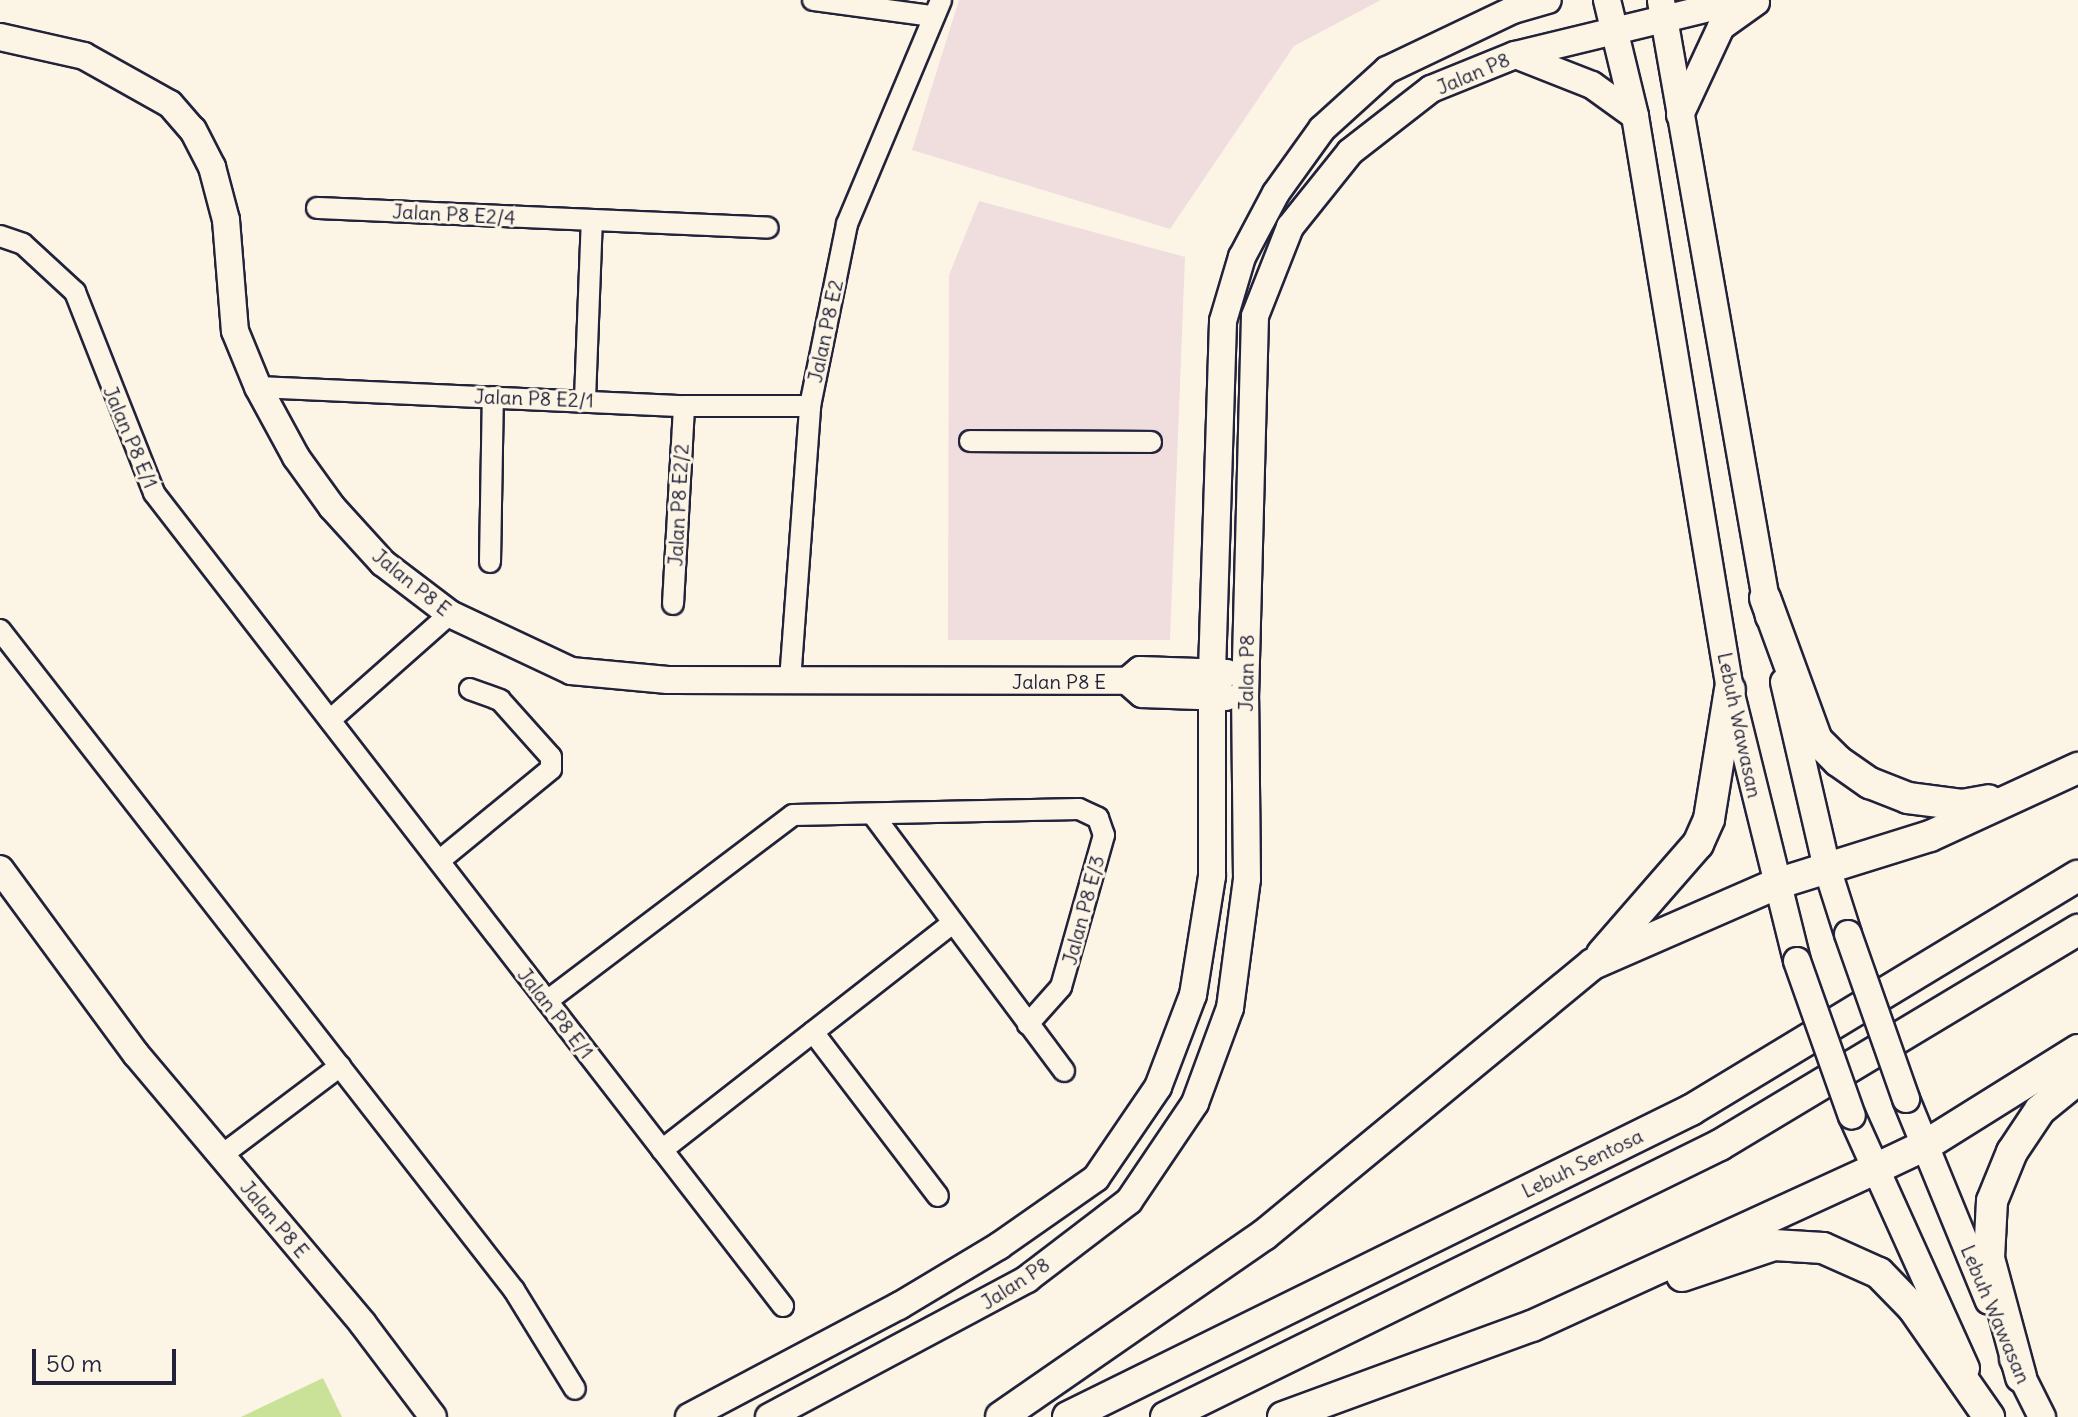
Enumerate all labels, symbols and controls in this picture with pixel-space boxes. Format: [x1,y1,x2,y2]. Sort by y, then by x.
street label: Jalan P8 [1433,47,1513,99]
street label: Jalan P8 E2/4 [392,199,516,229]
street label: Jalan P8 E2 [802,277,848,385]
street label: Jalan P8 E/1 [99,382,163,492]
street label: Jalan P8 E2/1 [474,384,594,412]
street label: Jalan P8 E2/2 [663,443,693,567]
street label: Jalan P8 E [368,543,456,621]
street label: Jalan P8 [1233,634,1259,712]
street label: Lebuh Wawasan [1713,650,1767,800]
street label: Jalan P8 E [1012,669,1106,693]
street label: Jalan P8 E/3 [1057,853,1109,967]
street label: Jalan P8 E/1 [513,963,599,1063]
street label: Lebuh Sentosa [1517,1123,1647,1203]
street label: Jalan P8 E [236,1175,314,1263]
street label: Lebuh Wawasan [1956,1241,2036,1387]
street label: Jalan P8 [976,1252,1054,1314]
scale bar [36,1333,180,1383]
text: 50 m [46,1348,102,1378]

